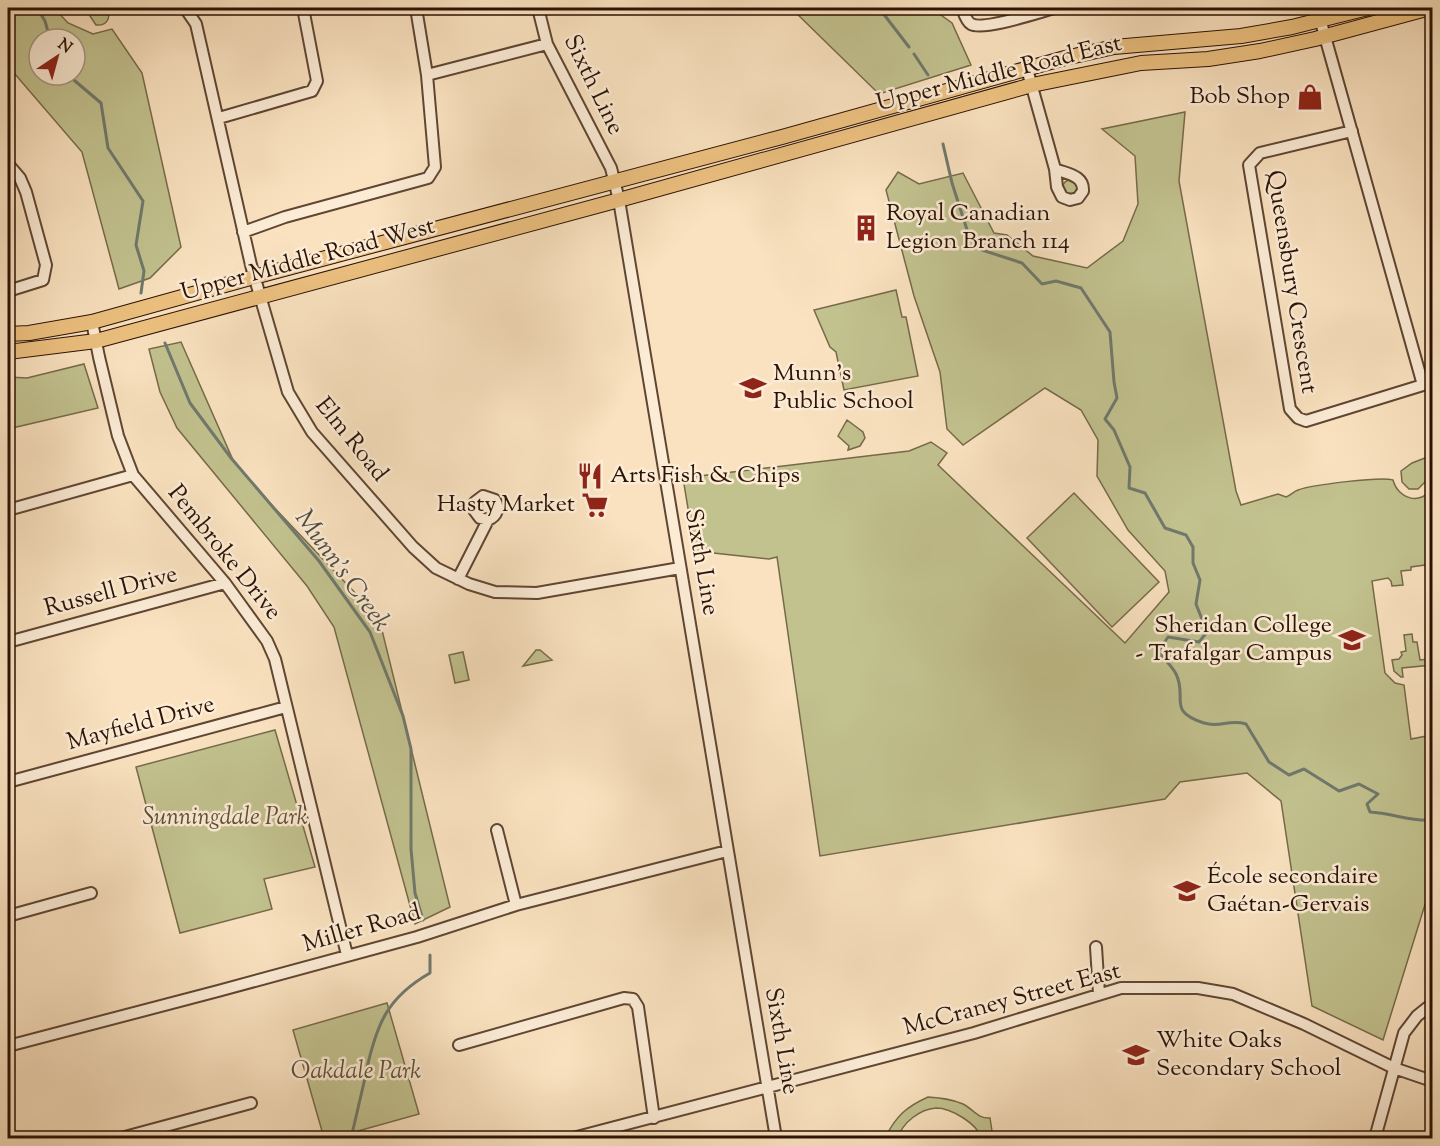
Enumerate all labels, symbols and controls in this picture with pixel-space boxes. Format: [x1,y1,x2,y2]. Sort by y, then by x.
north arrow [27,27,87,87]
street label: Upper Middle Road East [873,27,1125,121]
street label: Sixth Line [554,29,632,141]
text: N [52,34,76,60]
place label: Bob Shop [1189,80,1290,114]
shop icon: Bob Shop [1295,82,1325,112]
street label: Queensbury Crescent [1257,168,1325,396]
place label: Royal Canadian Legion Branch 114 [886,197,1070,259]
street label: Upper Middle Road West [177,210,439,310]
building icon: Royal Canadian Legion Branch 114 [851,213,881,243]
place label: Munn's Public School [773,357,914,419]
school or university icon: Munn's Public School [738,373,768,403]
street label: Elm Road [306,390,396,490]
place label: Arts Fish & Chips [610,459,800,493]
restaurant icon: Arts Fish & Chips [575,461,605,491]
street label: Pembroke Drive [159,478,289,628]
place label: Hasty Market [437,488,575,522]
supermarket icon: Hasty Market [580,490,610,520]
water label: Munn's Creek [285,502,399,640]
street label: Sixth Line [675,506,727,618]
street label: Russell Drive [41,558,181,626]
place label: Sheridan College - Trafalgar Campus [1135,609,1332,671]
school or university icon: Sheridan College - Trafalgar Campus [1337,625,1367,655]
street label: Mayfield Drive [63,688,219,760]
park label: Sunningdale Park [143,801,308,835]
place label: École secondaire Gaétan-Gervais [1207,860,1378,922]
school or university icon: École secondaire Gaétan-Gervais [1172,876,1202,906]
street label: Miller Road [299,896,425,962]
street label: McCraney Street East [900,955,1124,1045]
street label: Sixth Line [755,985,807,1097]
place label: White Oaks Secondary School [1156,1024,1342,1086]
school or university icon: White Oaks Secondary School [1121,1040,1151,1070]
park label: Oakdale Park [291,1055,421,1089]

